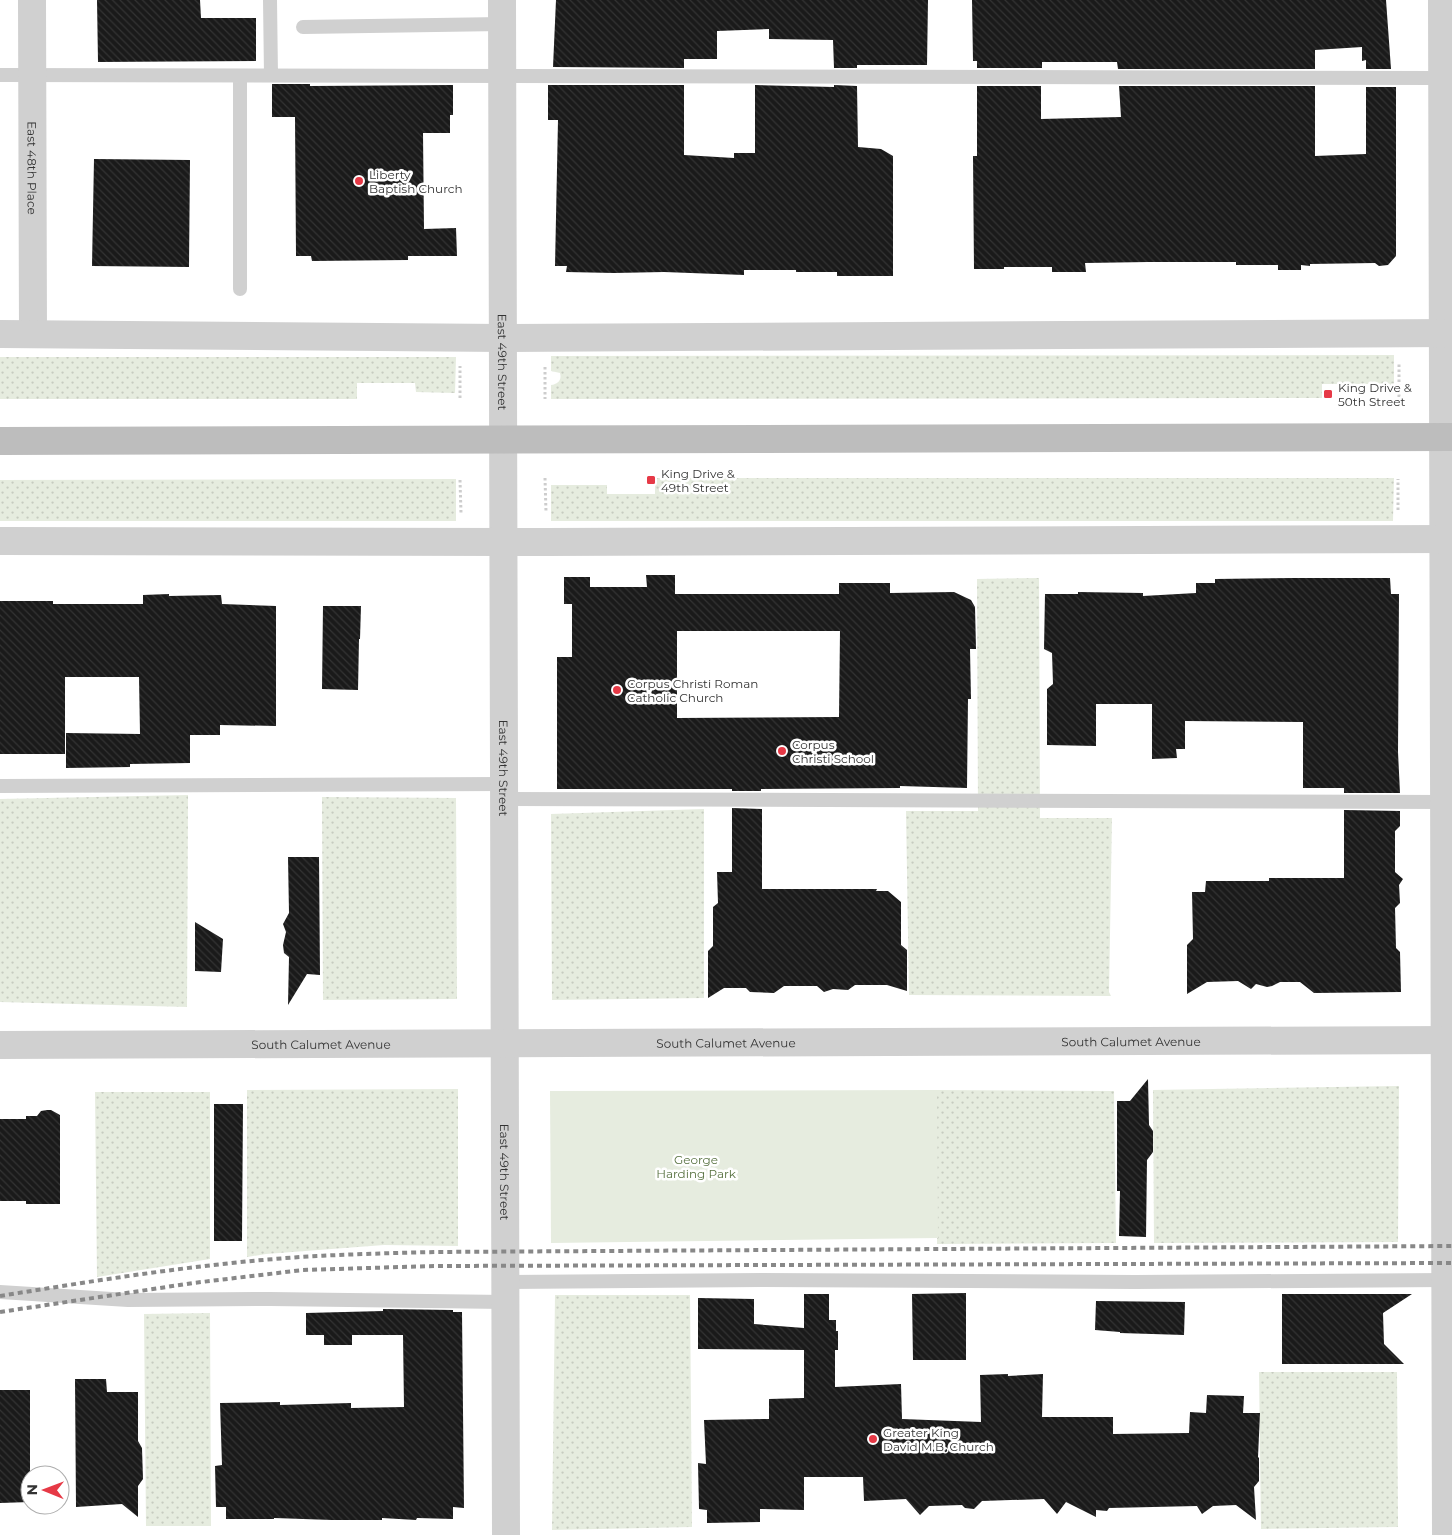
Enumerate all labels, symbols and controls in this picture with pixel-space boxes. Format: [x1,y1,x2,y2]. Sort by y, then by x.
street label: East 48th Place [25,121,40,215]
place label: Liberty Baptish Church [369,167,463,196]
marker: Liberty Baptish Church [353,175,365,187]
street label: East 49th Street [495,314,511,410]
place label: King Drive & 50th Street [1338,380,1412,409]
marker: King Drive & 50th Street [1322,388,1334,400]
place label: King Drive & 49th Street [661,466,735,495]
marker: King Drive & 49th Street [645,474,657,486]
place label: Corpus Christi Roman Catholic Church [627,676,758,705]
marker: Corpus Christi Roman Catholic Church [611,684,623,696]
street label: East 49th Street [496,720,512,816]
place label: Corpus Christi School [792,737,874,766]
marker: Corpus Christi School [776,745,788,757]
street label: South Calumet Avenue [1061,1033,1201,1049]
street label: South Calumet Avenue [656,1035,796,1050]
street label: South Calumet Avenue [251,1036,391,1052]
street label: East 49th Street [497,1124,513,1220]
park label: George Harding Park [656,1152,737,1181]
place label: Greater King David M.B. Church [883,1425,994,1454]
marker: Greater King David M.B. Church [867,1433,879,1445]
north arrow [20,1465,70,1515]
text: N [23,1484,41,1496]

